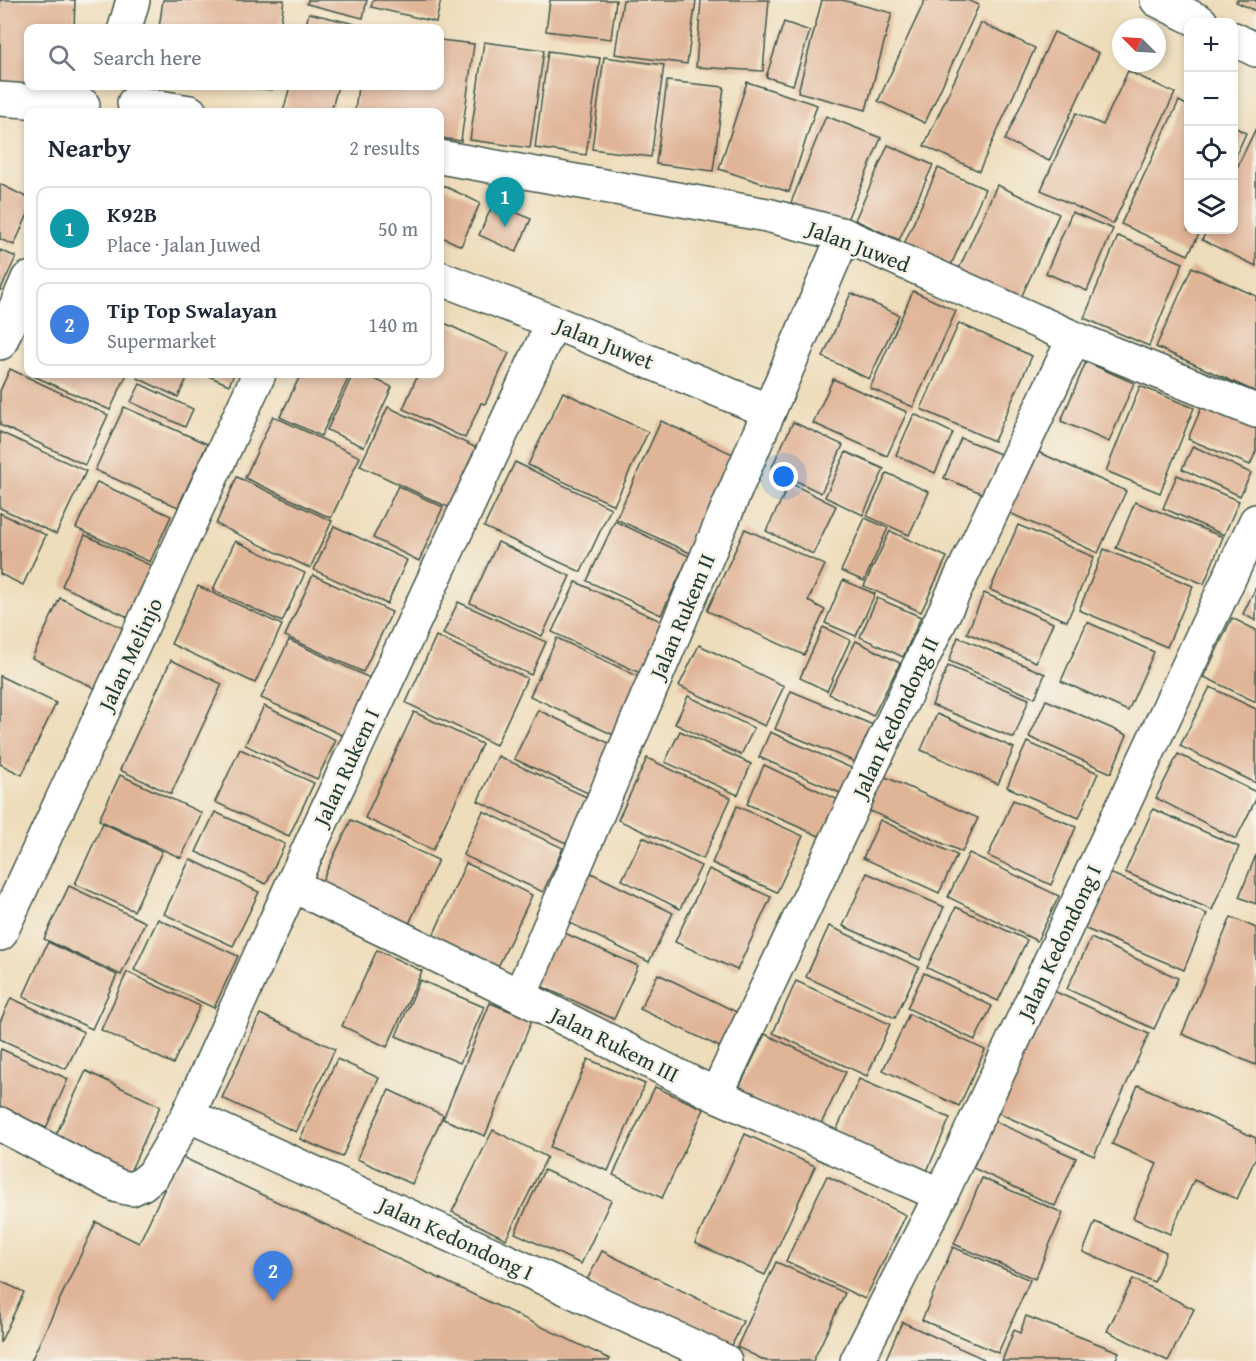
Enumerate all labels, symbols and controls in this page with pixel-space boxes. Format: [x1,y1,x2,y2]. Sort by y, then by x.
north arrow [1112,18,1166,72]
map controls [1184,18,1238,234]
button: + [1184,18,1238,72]
search box [24,24,444,90]
icon: search [45,41,78,74]
text: Search here [93,41,202,73]
button: − [1184,72,1238,126]
button: locate [1184,126,1238,180]
text: Nearby [48,128,131,167]
text: 2 results [349,133,420,162]
pin: 1 [486,178,524,227]
button: layers [1184,180,1238,234]
text: K92B [107,198,157,230]
street label: Jalan Juwed [800,211,915,280]
text: 1 [64,214,75,243]
text: 50 m [378,214,418,243]
text: Place · Jalan Juwed [107,230,261,259]
text: Tip Top Swalayan [107,294,277,326]
street label: Jalan Juwet [548,308,659,377]
text: 2 [64,310,75,339]
text: 140 m [368,310,418,339]
text: Supermarket [107,326,216,355]
your location [769,462,798,491]
street label: Jalan Rukem II [640,548,723,686]
street label: Jalan Melinjo [89,592,170,718]
street label: Jalan Kedondong II [842,631,946,806]
street label: Jalan Rukem I [304,703,387,834]
street label: Jalan Kedondong I [1008,859,1109,1027]
street label: Jalan Rukem III [543,997,685,1090]
street label: Jalan Kedondong I [371,1187,539,1288]
pin: 2 [254,1252,292,1301]

